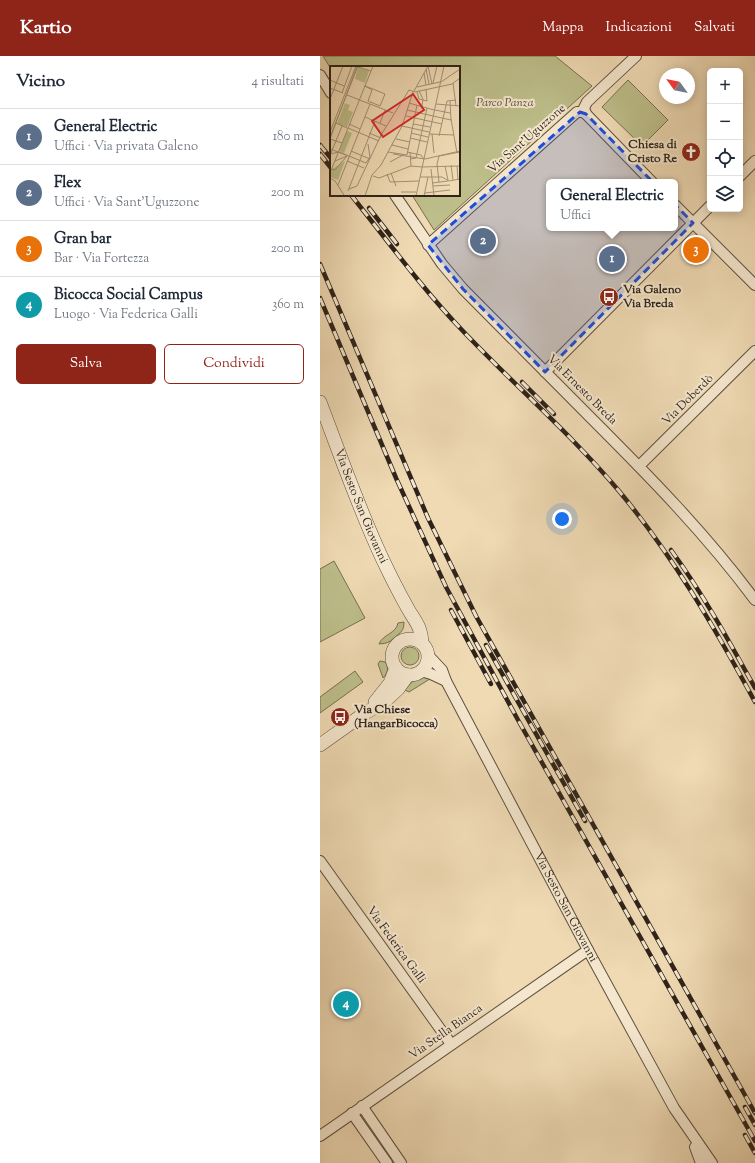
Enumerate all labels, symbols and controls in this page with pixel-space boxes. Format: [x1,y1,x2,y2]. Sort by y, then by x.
text: Kartio [20,15,72,42]
text: Mappa [543,18,584,38]
text: Indicazioni [606,18,672,38]
text: Salvati [694,18,735,38]
inset map [330,66,460,196]
north arrow [659,68,695,104]
map controls [707,68,743,212]
button: + [707,68,743,104]
text: Vicino [16,70,65,94]
text: 4 risultati [252,73,304,91]
park label: Parco Panza [476,94,534,112]
street label: Via Sant'Uguzzone [484,100,570,178]
button: − [707,104,743,140]
text: General Electric [54,117,157,138]
text: 1 [27,128,31,146]
text: 180 m [273,128,304,146]
place label: Chiesa di Cristo Re [628,136,678,168]
text: Uffici · Via privata Galeno [54,138,198,156]
button: locate [707,140,743,176]
church icon: Chiesa di Cristo Re [680,141,702,163]
text: Flex [54,173,81,194]
button: layers [707,176,743,212]
popup [546,179,678,231]
text: 2 [26,184,32,202]
text: 200 m [271,184,304,202]
text: General Electric [560,186,664,207]
text: Uffici · Via Sant'Uguzzone [54,194,200,212]
text: Uffici [560,207,591,225]
pin: 2 [470,226,496,256]
text: Gran bar [54,229,111,250]
pin: 3 [683,235,709,265]
text: 3 [26,240,32,258]
text: 200 m [271,240,304,258]
pin: 1 [599,244,625,274]
text: Bar · Via Fortezza [54,250,149,268]
place label: Via Galeno Via Breda [622,281,682,313]
text: Bicocca Social Campus [54,285,203,306]
bus stop icon: Via Galeno Via Breda [598,286,620,308]
text: 4 [26,296,32,314]
text: 360 m [272,296,304,314]
text: Luogo · Via Federica Galli [54,306,198,324]
button: Salva [16,344,156,384]
button: Condividi [164,344,304,384]
street label: Via Ernesto Breda [543,351,621,429]
street label: Via Doberdò [658,370,718,430]
street label: Via Sesto San Giovanni [329,446,393,567]
your location [552,509,572,529]
place label: Via Chiese (HangarBicocca) [353,701,438,733]
bus stop icon: Via Chiese (HangarBicocca) [329,706,351,728]
street label: Via Sesto San Giovanni [529,849,602,966]
street label: Via Federica Galli [362,903,431,988]
pin: 4 [333,989,359,1019]
street label: Via Stella Bianca [405,1000,487,1064]

